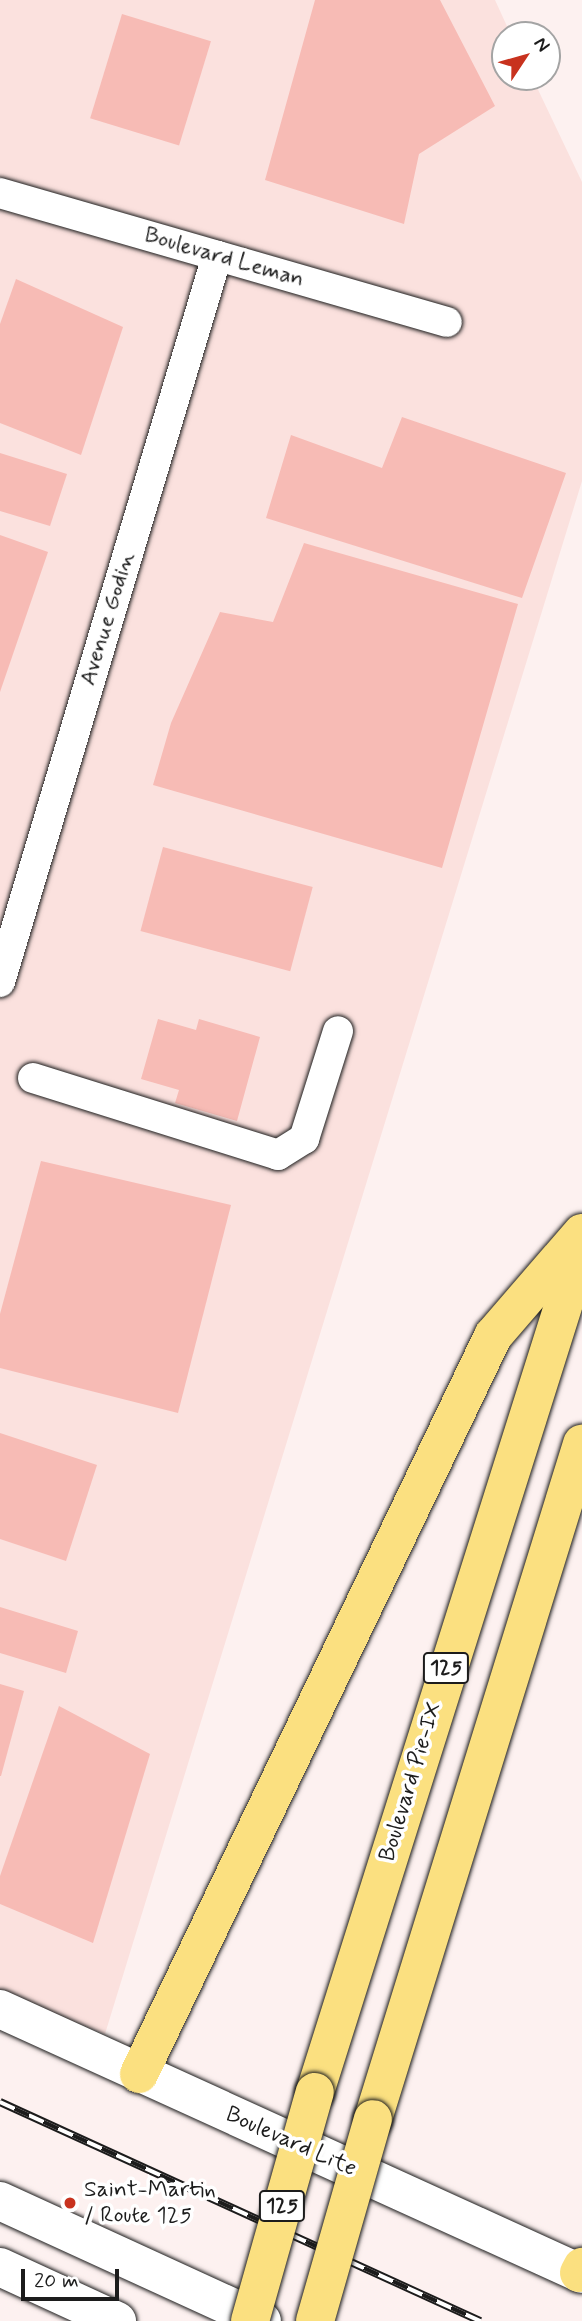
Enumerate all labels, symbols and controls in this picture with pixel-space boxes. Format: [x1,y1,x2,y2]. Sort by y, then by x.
north arrow [491,21,561,91]
text: N [528,32,556,57]
street label: Boulevard Leman [137,221,311,295]
street label: Avenue Godin [75,549,141,689]
road number: 125 [422,1650,471,1686]
street label: Boulevard Pie-IX [374,1700,448,1864]
street label: Boulevard Lite [223,2102,359,2182]
place label: Saint-Martin / Route 125 [84,2176,216,2230]
road number: 125 [258,2188,306,2224]
marker: Saint-Martin / Route 125 [62,2195,78,2211]
scale bar [24,2254,122,2298]
text: 20 m [34,2267,79,2295]

